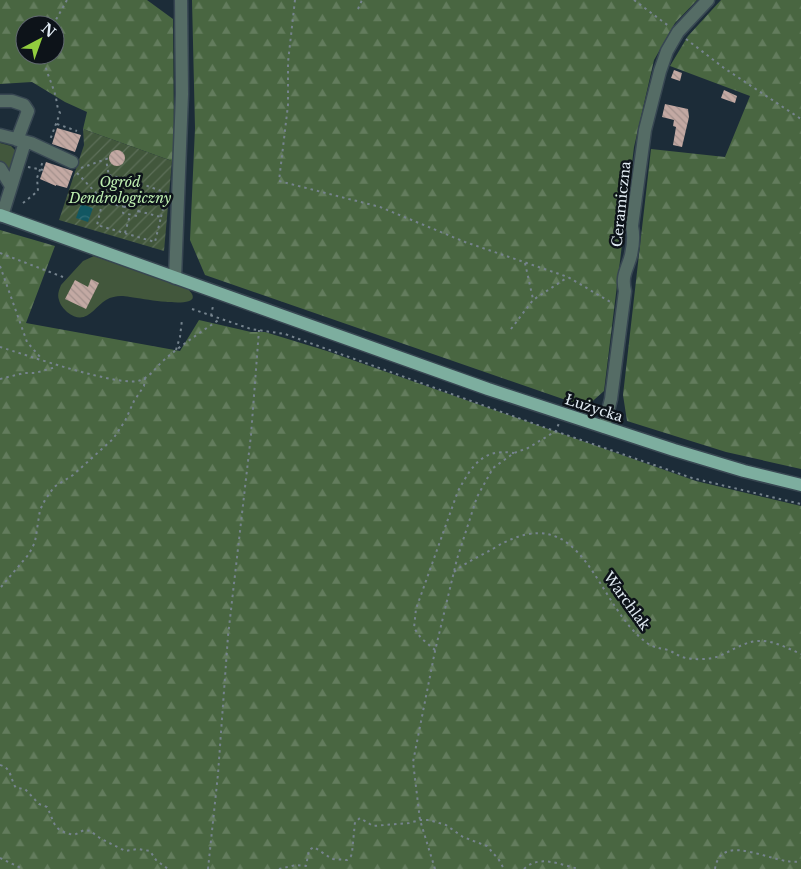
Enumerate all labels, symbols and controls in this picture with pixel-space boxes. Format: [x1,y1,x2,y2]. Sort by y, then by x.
north arrow [15,15,65,65]
text: N [38,19,59,41]
street label: Ceramiczna [608,160,634,248]
park label: Ogród Dendrologiczny [68,173,172,207]
street label: Łużycka [563,390,625,426]
street label: Warchlak [599,568,654,634]

